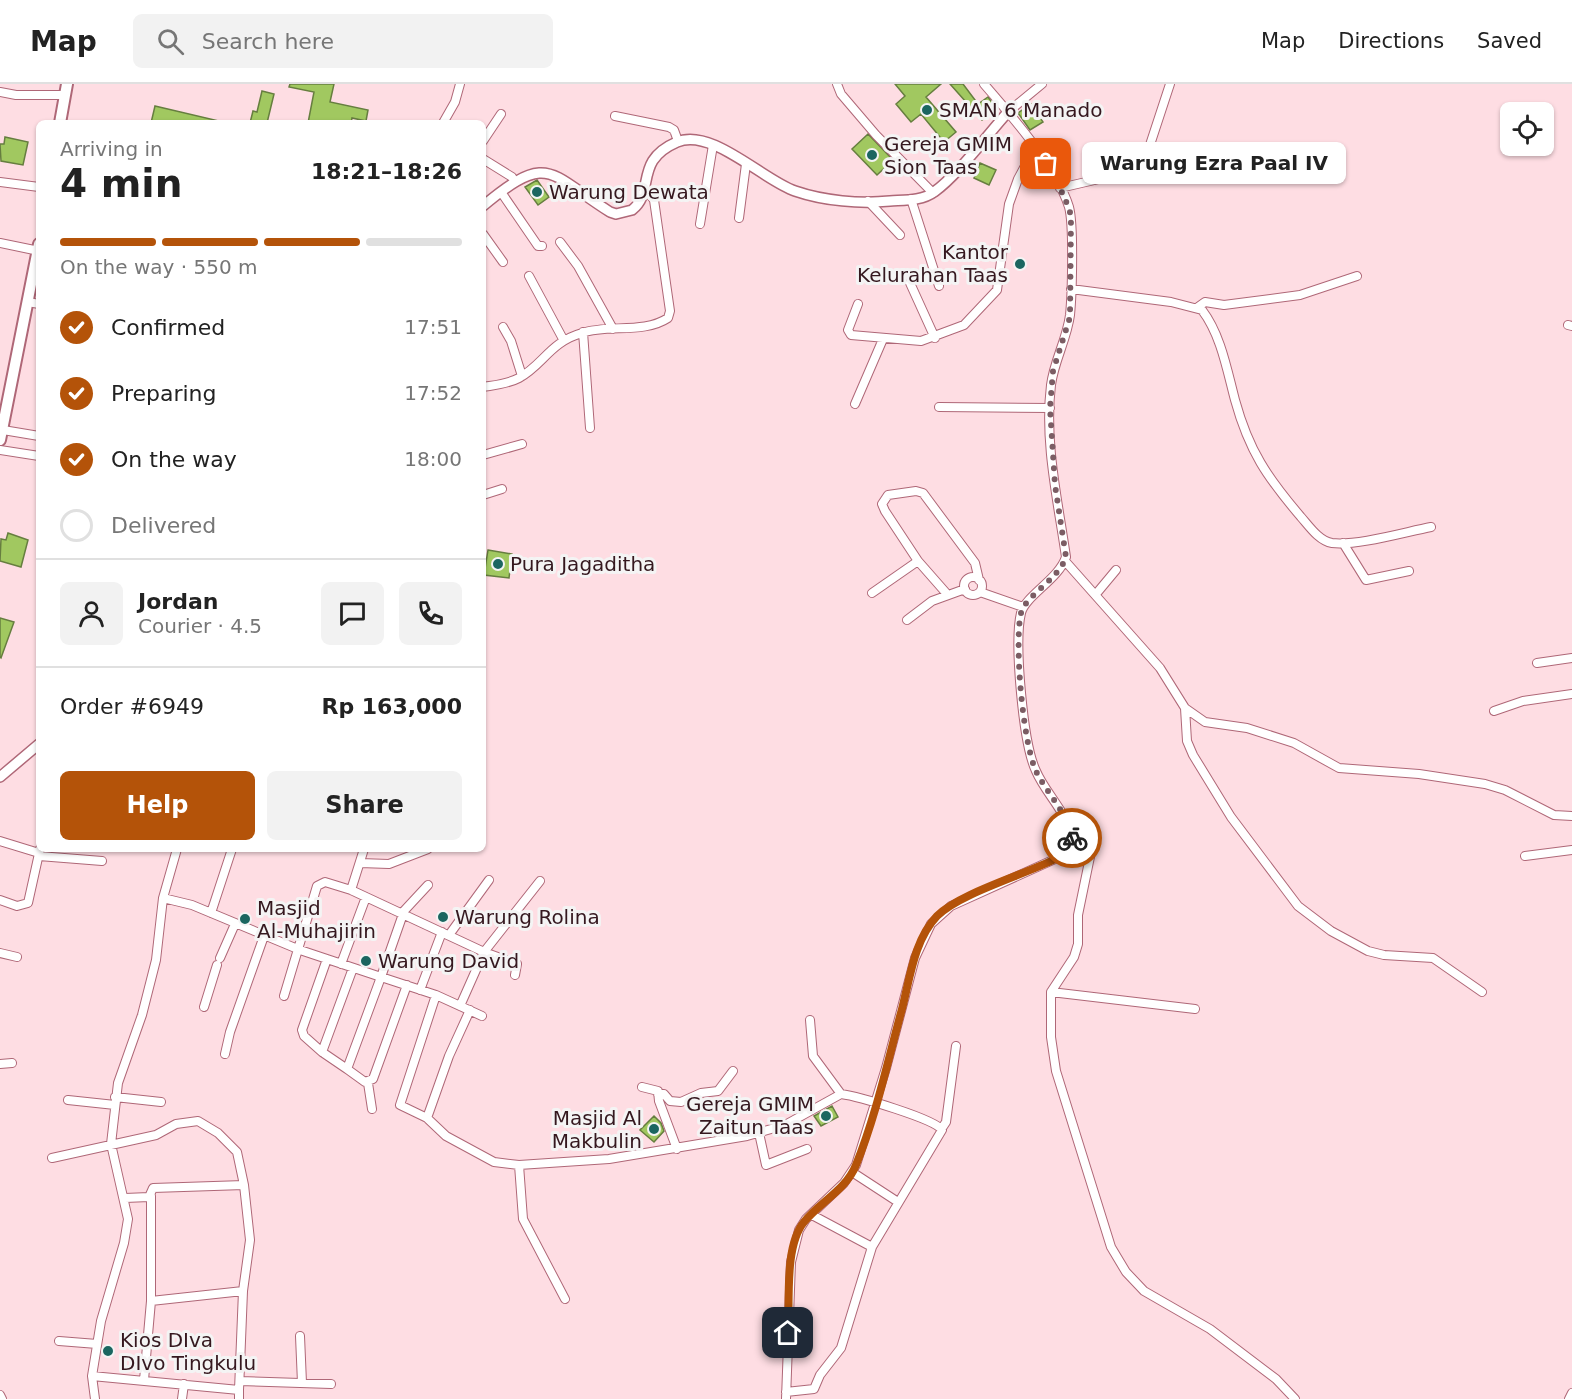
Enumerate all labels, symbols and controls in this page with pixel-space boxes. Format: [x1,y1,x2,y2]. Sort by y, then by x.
search box [133,14,553,68]
text: Map [30,25,97,58]
icon: search [154,25,187,58]
text: Search here [202,29,334,54]
text: Map [1261,29,1305,53]
text: Directions [1338,29,1444,53]
text: Saved [1477,29,1542,53]
place label: SMAN 6 Manado [939,98,1102,122]
map controls [1500,102,1554,156]
button: locate [1500,102,1554,156]
marker: SMAN 6 Manado [920,103,934,117]
place label: Gereja GMIM Sion Taas [884,132,1012,179]
text: Arriving in [60,137,163,161]
pin [1020,138,1071,189]
callout: Warung Ezra Paal IV [1082,143,1346,185]
icon: bag [1029,147,1062,180]
marker: Gereja GMIM Sion Taas [865,148,879,162]
text: Warung Ezra Paal IV [1100,151,1328,175]
text: 18:21–18:26 [311,159,462,184]
text: 4 min [60,161,182,206]
place label: Warung Dewata [549,180,709,204]
marker: Warung Dewata [530,185,544,199]
place label: Kantor Kelurahan Taas [857,240,1009,287]
text: On the way · 550 m [60,255,258,279]
marker: Kantor Kelurahan Taas [1013,257,1027,271]
icon: check [60,311,93,344]
text: Confirmed [111,315,225,340]
text: 17:51 [404,315,462,339]
icon: check [60,377,93,410]
text: Preparing [111,381,217,406]
text: 17:52 [404,381,462,405]
icon: check [60,443,93,476]
text: On the way [111,447,237,472]
text: 18:00 [404,447,462,471]
text: Delivered [111,513,216,538]
place label: Pura Jagaditha [510,552,655,576]
marker: Pura Jagaditha [491,557,505,571]
button: person [60,582,123,645]
button: chat [321,582,384,645]
button: phone [399,582,462,645]
text: Jordan [138,589,218,614]
text: Courier · 4.5 [138,614,262,638]
text: Order #6949 [60,694,204,719]
text: Rp 163,000 [321,694,462,719]
button: Help [60,771,255,840]
button: Share [267,771,462,840]
courier [1042,808,1102,868]
icon: bike [1056,822,1089,855]
place label: Masjid Al-Muhajirin [257,896,376,943]
place label: Warung Rolina [455,905,600,929]
marker: Warung Rolina [436,910,450,924]
marker: Masjid Al-Muhajirin [238,912,252,926]
place label: Warung David [378,949,519,973]
marker: Warung David [359,954,373,968]
place label: Gereja GMIM Zaitun Taas [686,1092,814,1139]
place label: Masjid Al Makbulin [552,1106,642,1153]
marker: Gereja GMIM Zaitun Taas [819,1109,833,1123]
marker: Masjid Al Makbulin [647,1122,661,1136]
pin [762,1307,813,1358]
icon: home [771,1316,804,1349]
place label: Kios DIva DIvo Tingkulu [120,1328,256,1375]
marker: Kios DIva DIvo Tingkulu [101,1344,115,1358]

